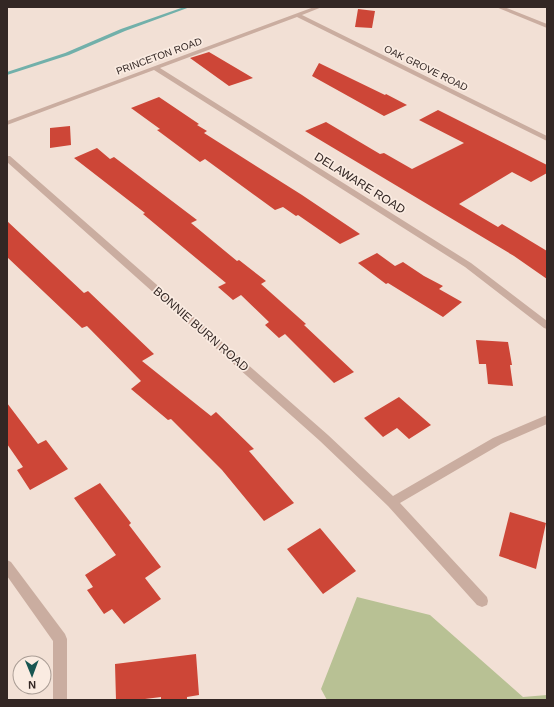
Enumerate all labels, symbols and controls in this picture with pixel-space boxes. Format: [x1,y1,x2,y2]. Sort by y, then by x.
street label: PRINCETON ROAD [115,35,203,77]
street label: OAK GROVE ROAD [382,43,470,93]
street label: DELAWARE ROAD [312,149,408,217]
street label: BONNIE BURN ROAD [151,284,252,374]
north arrow [12,655,52,695]
text: N [28,679,36,691]

